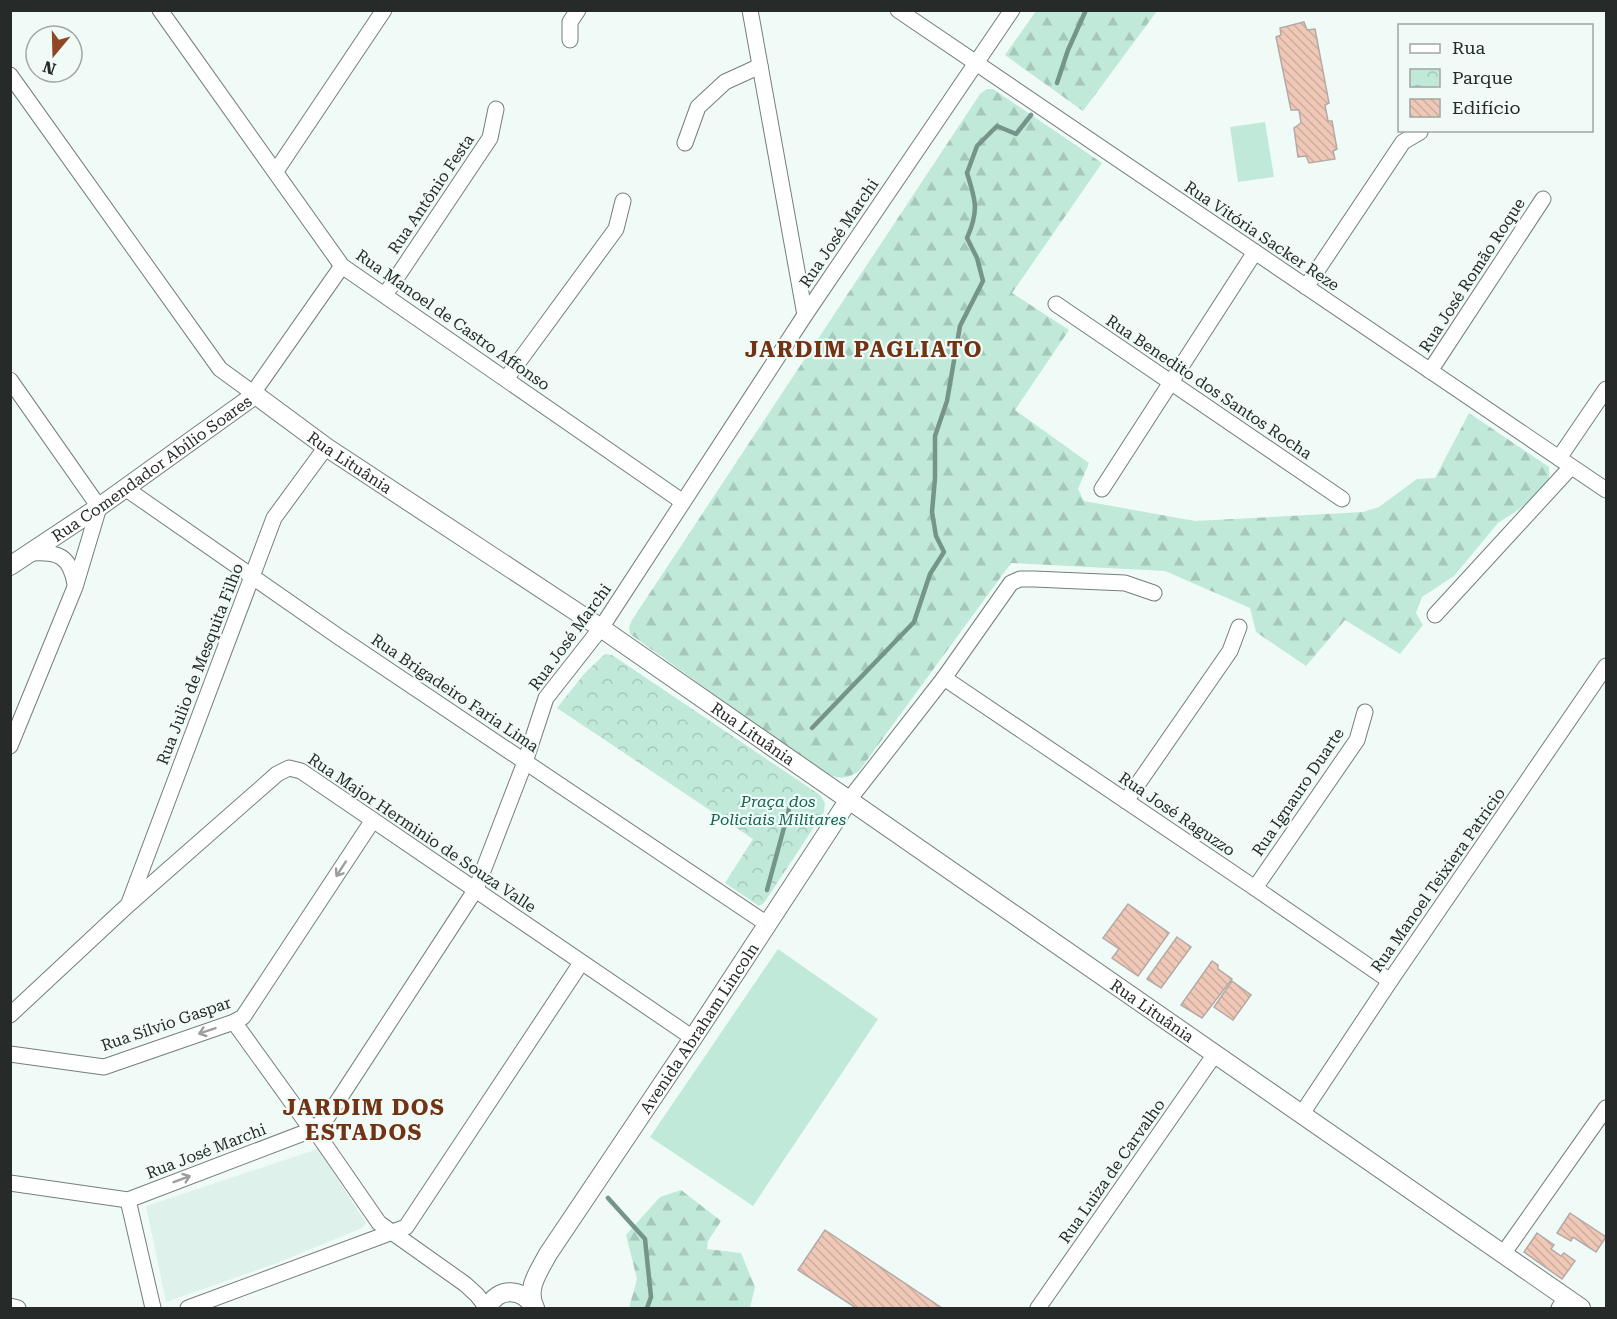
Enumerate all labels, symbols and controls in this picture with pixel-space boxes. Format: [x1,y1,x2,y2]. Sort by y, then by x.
north arrow [24,24,84,84]
legend [1398,24,1593,132]
text: Rua [1452,37,1485,58]
text: N [40,57,58,79]
text: Parque [1452,67,1513,88]
text: Edifício [1452,97,1520,118]
street label: Rua Antônio Festa [384,130,478,257]
street label: Rua José Marchi [796,175,882,291]
street label: Rua Vitória Sacker Reze [1181,177,1343,295]
street label: Rua José Romão Roque [1415,194,1529,356]
street label: Rua Manoel de Castro Affonso [352,246,554,395]
street label: Rua Benedito dos Santos Rocha [1103,311,1316,463]
district label: JARDIM PAGLIATO [745,337,983,362]
street label: Rua Comendador Abílio Soares [48,391,255,545]
street label: Rua Lituânia [304,427,396,497]
street label: Rua Julio de Mesquita Filho [153,560,247,767]
street label: Rua José Marchi [525,580,615,694]
street label: Rua Brigadeiro Faria Lima [368,630,543,756]
street label: Rua Lituânia [708,698,799,769]
street label: Rua Ignauro Duarte [1248,724,1348,860]
street label: Rua Major Herminio de Souza Valle [304,749,540,917]
street label: Rua José Raguzzo [1115,768,1239,860]
street label: Rua Manoel Teixiera Patricio [1367,784,1509,976]
park label: Praça dos Policiais Militares [709,792,846,829]
one-way arrow [335,860,347,877]
street label: Avenida Abraham Lincoln [636,939,762,1117]
street label: Rua Lituânia [1107,975,1198,1046]
street label: Rua Sílvio Gaspar [99,993,234,1055]
one-way arrow [198,1027,217,1038]
district label: JARDIM DOS ESTADOS [283,1095,445,1145]
street label: Rua Luiza de Carvalho [1055,1095,1169,1247]
street label: Rua José Marchi [143,1119,269,1183]
one-way arrow [172,1173,191,1184]

